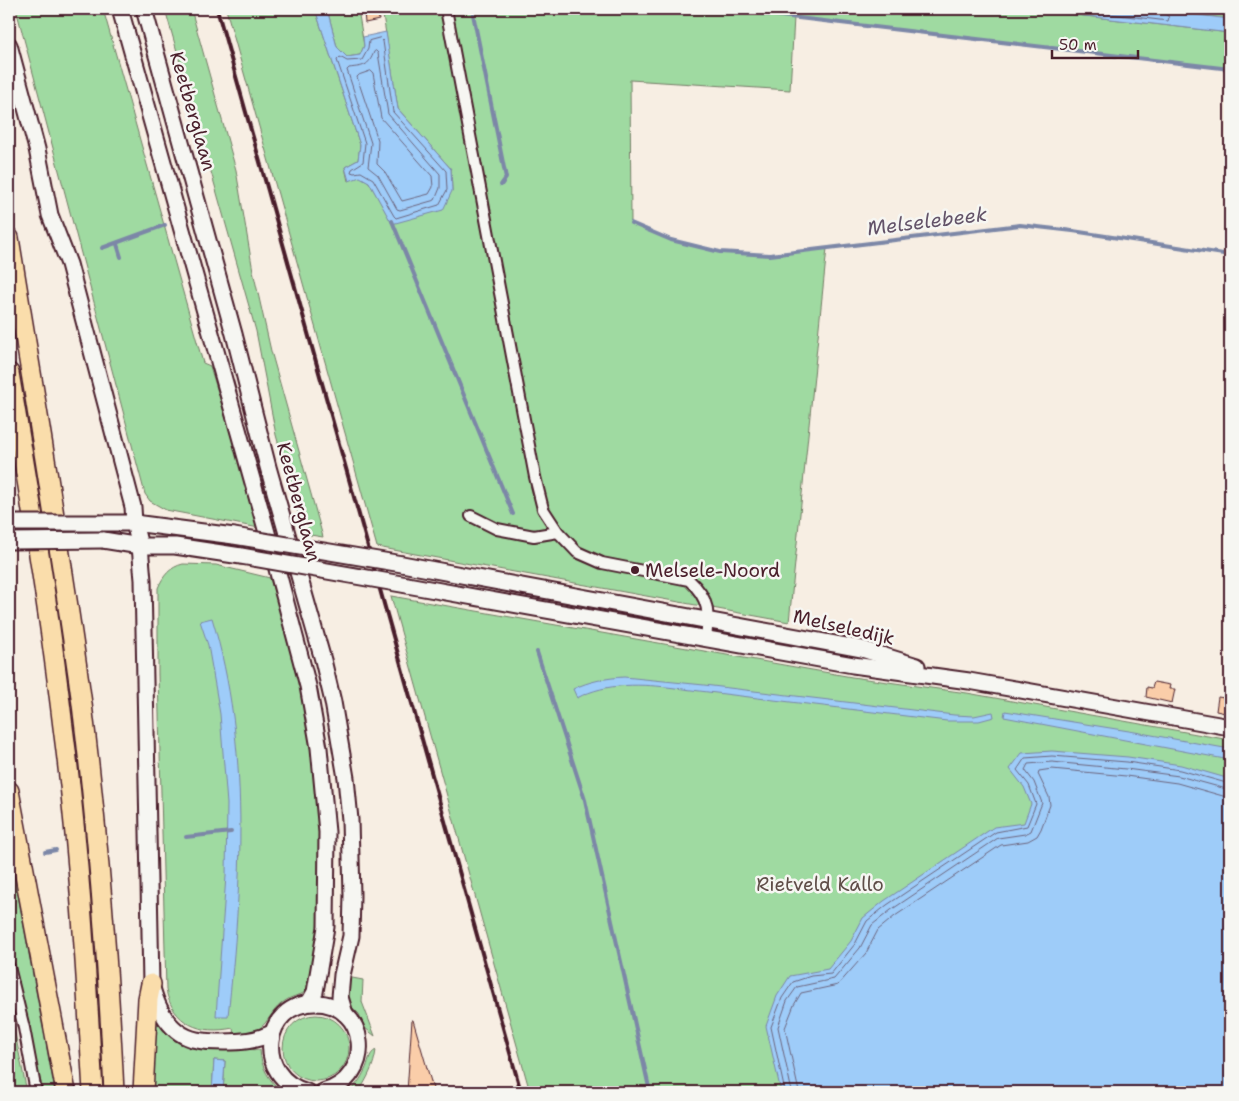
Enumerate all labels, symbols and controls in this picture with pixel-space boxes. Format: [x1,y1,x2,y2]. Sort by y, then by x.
scale bar [1052,28,1138,60]
text: 50 m [1059,35,1097,55]
street label: Keetberglaan [164,48,222,174]
water label: Melselebeek [865,201,989,241]
street label: Keetberglaan [271,439,327,565]
place label: Melsele-Noord [645,558,780,583]
marker: Melsele-Noord [629,564,641,576]
street label: Melseledijk [791,603,897,651]
park label: Rietveld Kallo [756,872,884,897]

